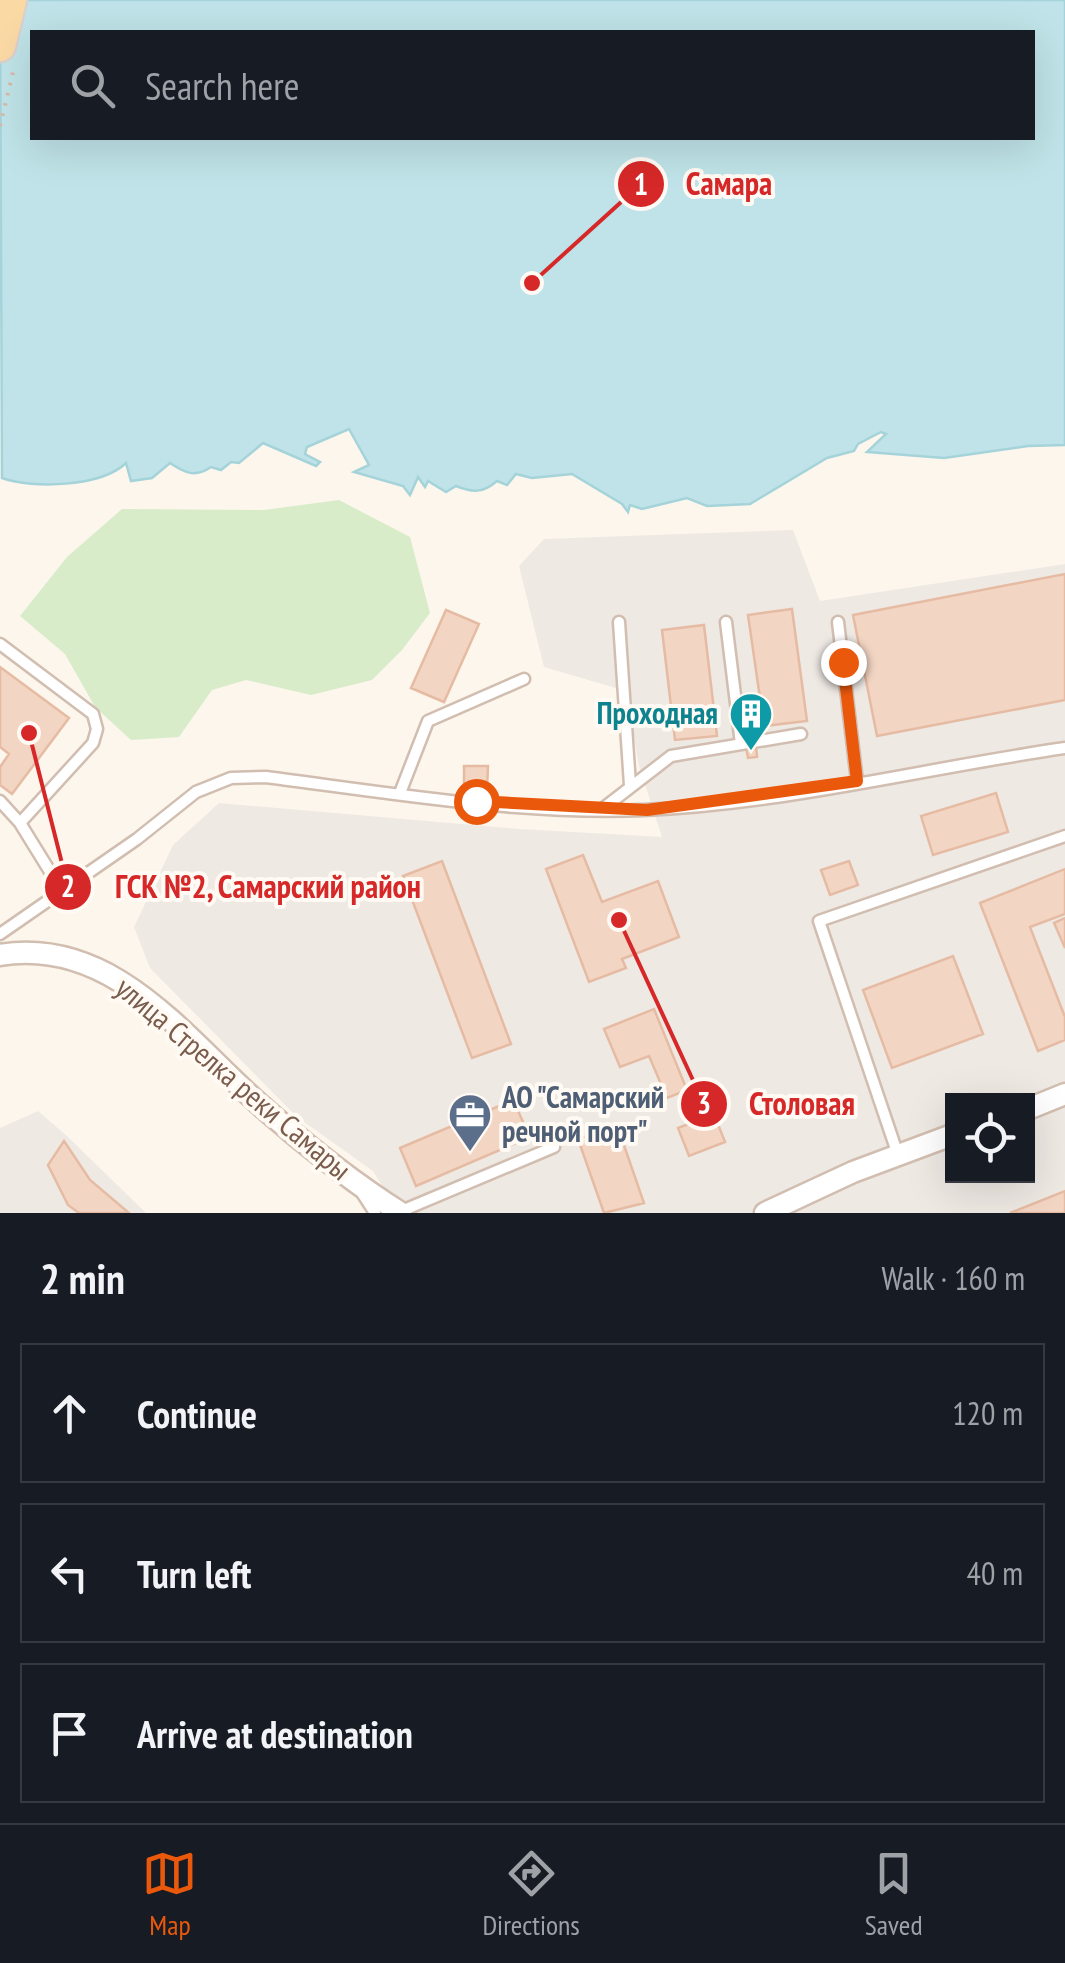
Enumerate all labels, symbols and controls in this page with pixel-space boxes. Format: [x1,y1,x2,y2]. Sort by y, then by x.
search box [30,30,1035,140]
icon: search [65,58,120,113]
text: Search here [145,61,299,110]
callout: Самара [616,153,792,215]
text: Самара [686,162,772,204]
text: 1 [634,164,648,203]
route end [821,640,867,686]
building icon: Проходная [728,691,774,752]
place label: Проходная [597,693,718,732]
route start [454,779,500,825]
callout: ГСК №2, Самарский район [43,856,442,918]
text: ГСК №2, Самарский район [115,865,421,907]
text: 2 [61,866,75,905]
street label: улица Стрелка реки Самары [108,968,360,1188]
callout: Столовая [679,1073,875,1135]
place label: АО "Самарский речной порт" [501,1077,664,1150]
text: Столовая [749,1082,855,1124]
text: 3 [697,1083,711,1122]
office icon: АО "Самарский речной порт" [447,1092,493,1153]
map controls [945,1093,1035,1183]
button: locate [945,1093,1035,1183]
text: 2 min [40,1251,125,1306]
text: Walk · 160 m [881,1257,1025,1299]
icon: ahead [42,1386,97,1441]
text: Continue [137,1389,257,1438]
text: 120 m [952,1392,1023,1434]
icon: left [42,1546,97,1601]
text: Turn left [137,1549,251,1598]
text: 40 m [967,1552,1023,1594]
icon: arrive [42,1706,97,1761]
text: Arrive at destination [137,1709,413,1758]
tab: Map [142,1846,197,1943]
tab: Directions [482,1846,580,1943]
tab: Saved [865,1846,923,1943]

